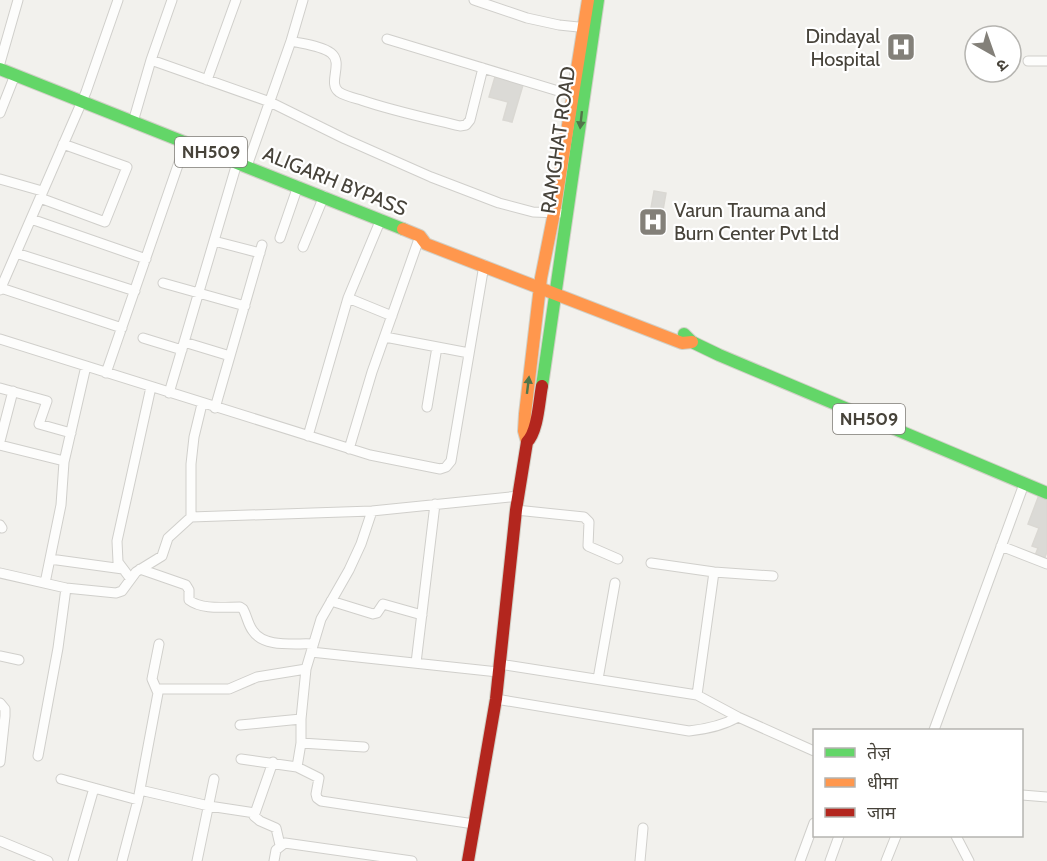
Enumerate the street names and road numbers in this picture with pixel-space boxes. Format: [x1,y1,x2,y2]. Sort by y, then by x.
street label: RAMGHAT ROAD [536,65,580,215]
road number: NH509 [175,137,247,167]
street label: ALIGARH BYPASS [260,141,411,221]
road number: NH509 [833,404,905,434]

